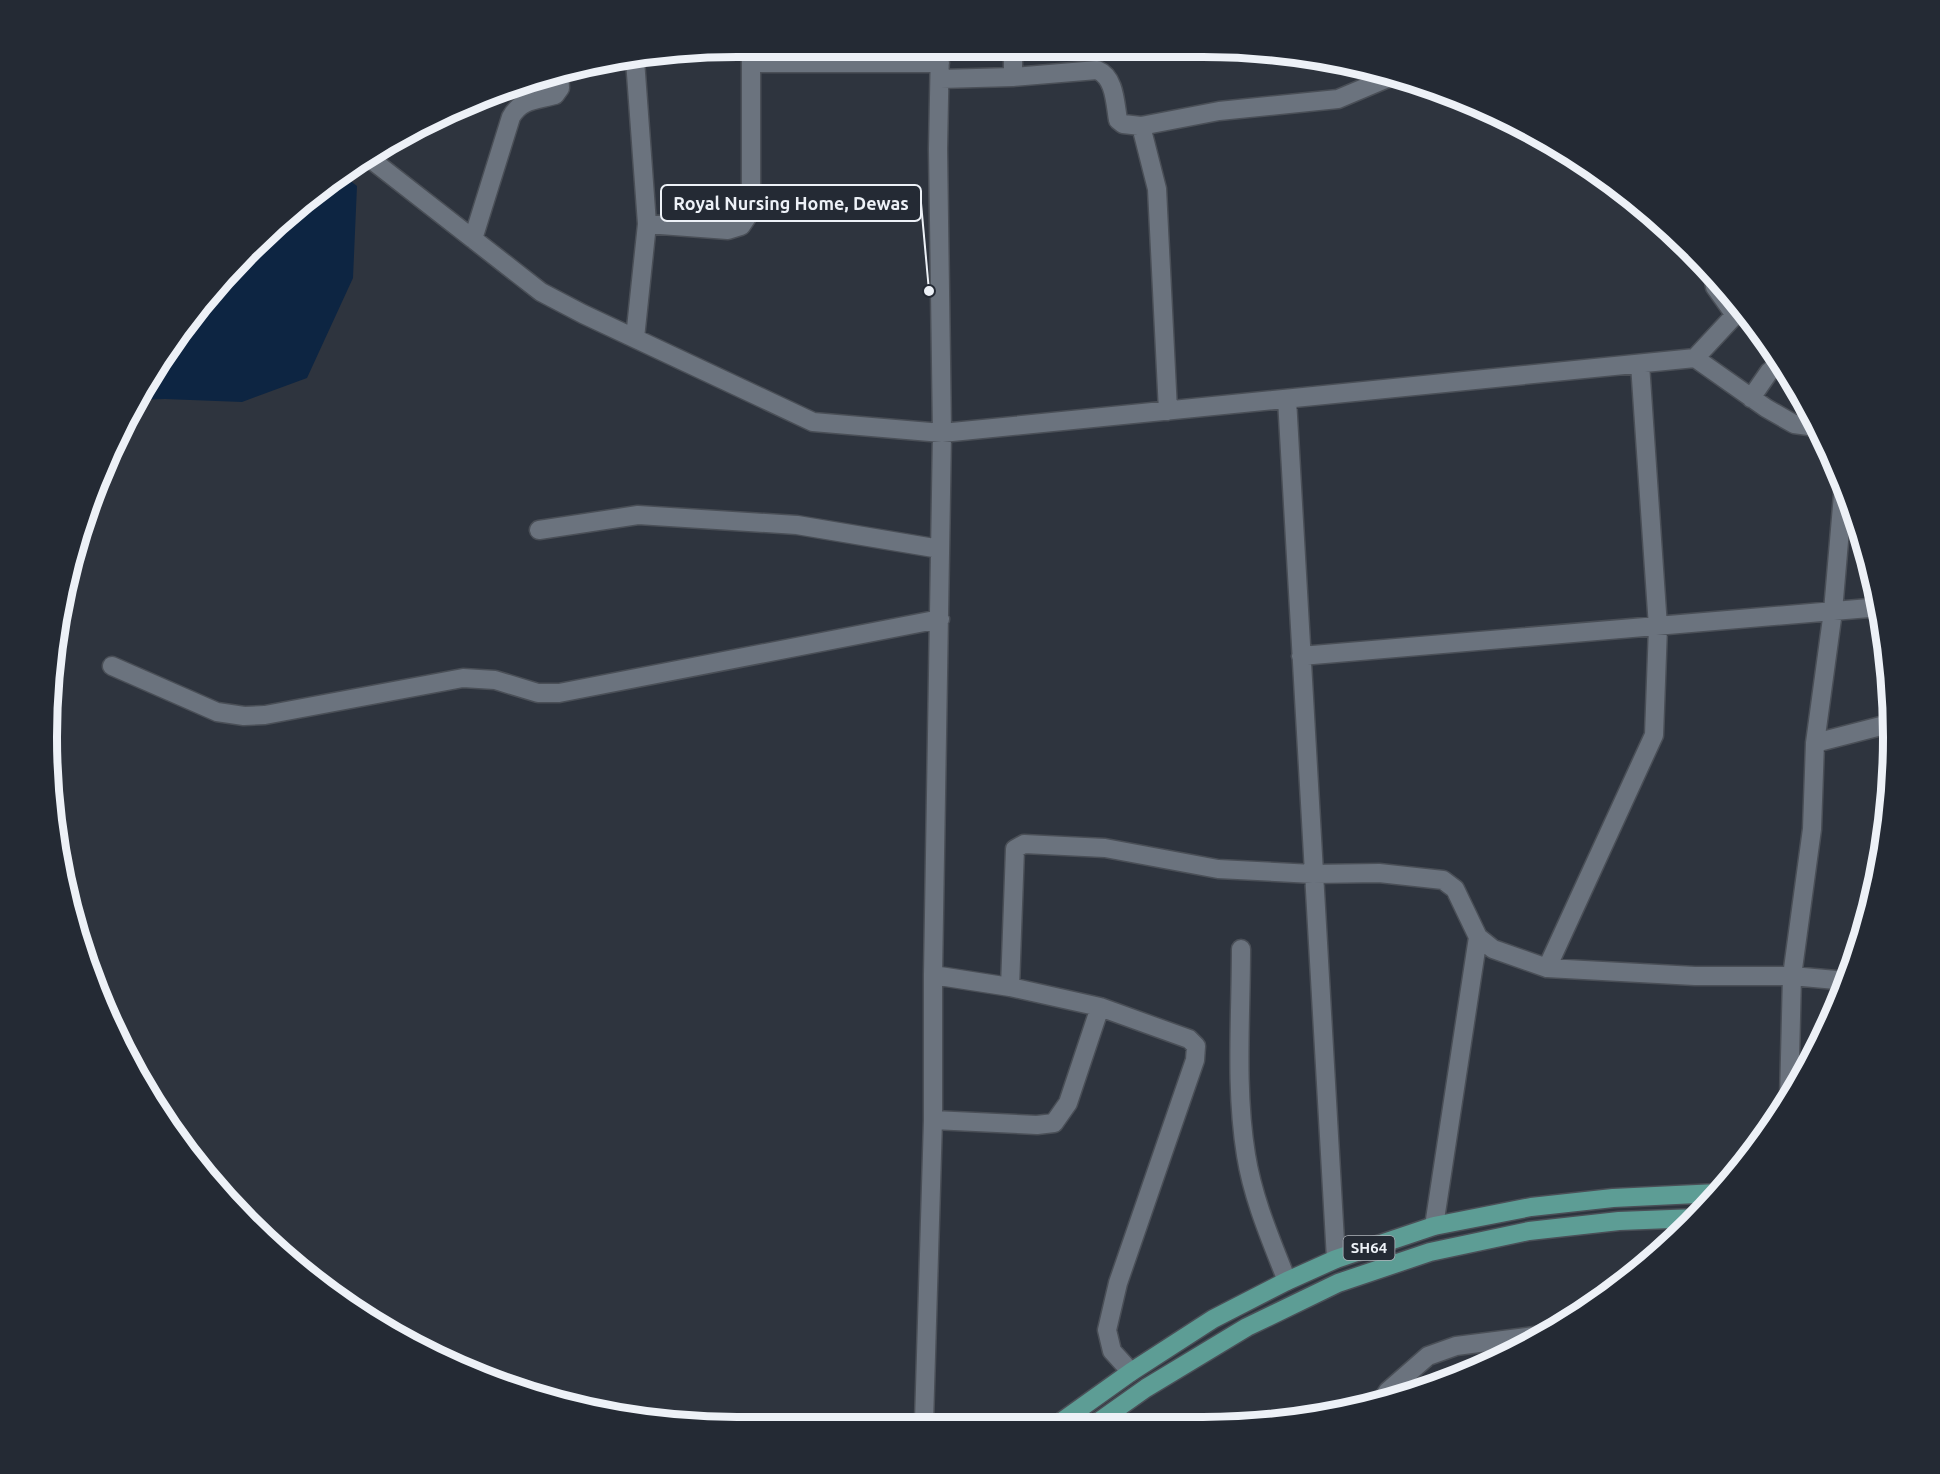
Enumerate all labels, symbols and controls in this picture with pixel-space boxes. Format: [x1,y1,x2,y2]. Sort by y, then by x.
callout: Royal Nursing Home, Dewas [661,185,921,221]
text: Royal Nursing Home, Dewas [673,193,909,213]
road number: SH64 [1344,1236,1394,1260]

